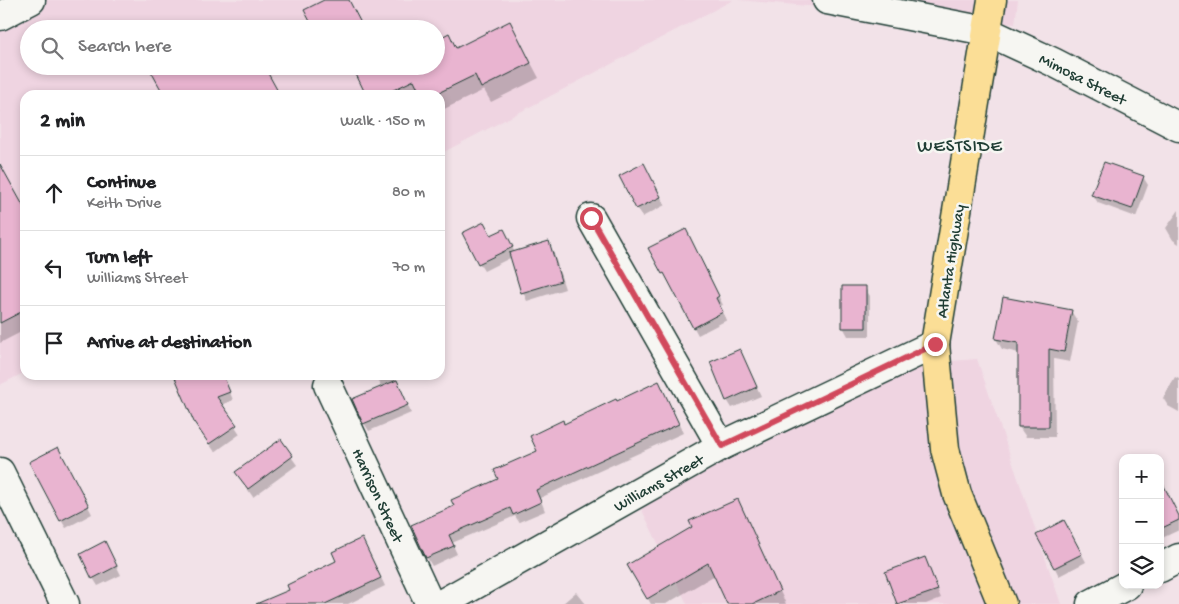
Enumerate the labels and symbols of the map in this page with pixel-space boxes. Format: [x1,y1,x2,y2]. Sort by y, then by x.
street label: Mimosa Street [1035,51,1130,112]
district label: WESTSIDE [917,137,1003,158]
street label: Atlanta Highway [934,203,971,320]
route start [580,207,603,230]
route end [924,333,947,356]
street label: Harrison Street [346,446,406,547]
street label: Williams Street [611,451,709,518]

